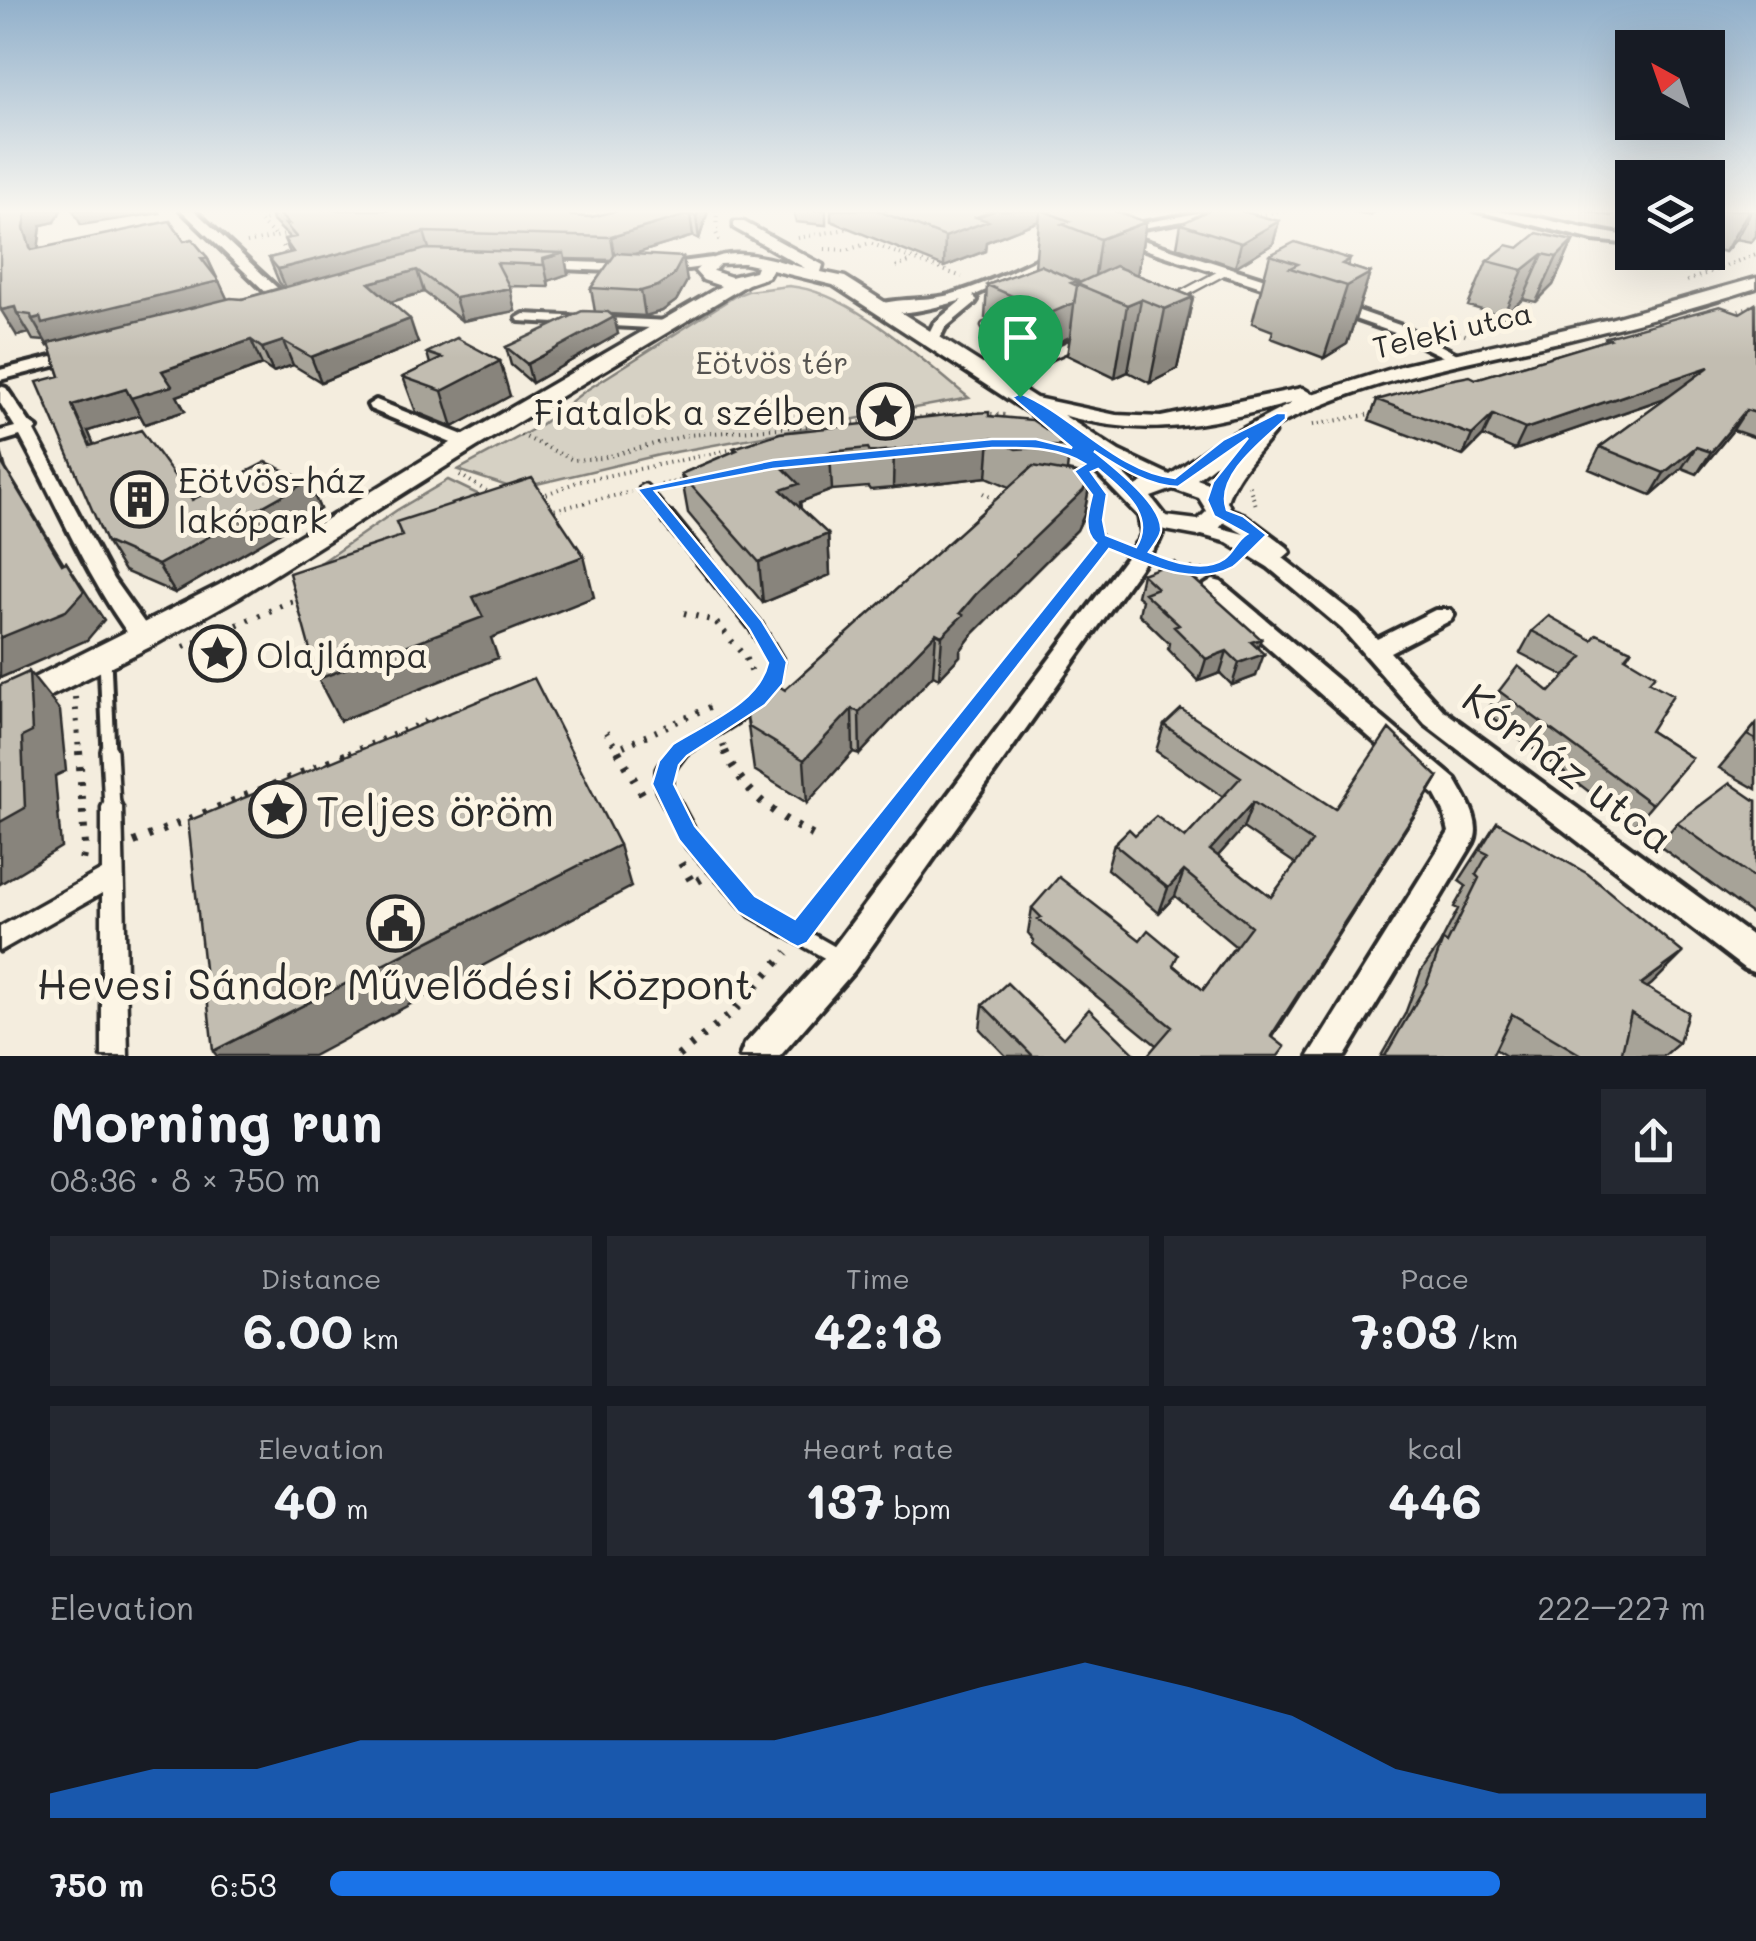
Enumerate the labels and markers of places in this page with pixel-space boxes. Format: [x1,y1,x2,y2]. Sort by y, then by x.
pin [978,295,1063,398]
place icon: Fiatalok a szélben [855,381,915,441]
place label: Fiatalok a szélben [534,388,846,434]
place label: Eötvös-ház lakópark [178,456,366,542]
building icon: Eötvös-ház lakópark [109,469,169,529]
place icon: Olajlámpa [187,624,247,684]
place label: Olajlámpa [256,631,428,677]
place icon: Teljes öröm [247,780,307,840]
place label: Teljes öröm [316,783,554,838]
public building icon: Hevesi Sándor Művelődési Központ [365,893,425,953]
place label: Hevesi Sándor Művelődési Központ [37,956,753,1011]

